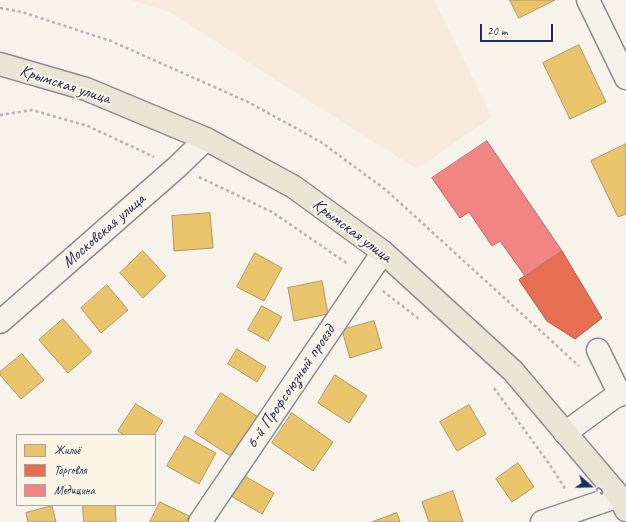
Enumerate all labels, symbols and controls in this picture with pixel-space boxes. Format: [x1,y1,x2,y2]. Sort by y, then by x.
scale bar [482,16,555,42]
text: 20 m [487,23,507,39]
street label: Крымская улица [17,61,113,109]
street label: Московская улица [58,189,150,273]
street label: Крымская улица [308,195,396,267]
street label: 6-й Профсоюзный проезд [242,321,340,453]
legend [16,434,156,506]
text: Жильё [54,442,80,458]
text: Торговля [54,462,87,478]
north arrow [570,466,610,506]
text: Медицина [54,482,95,498]
text: С [594,485,609,495]

